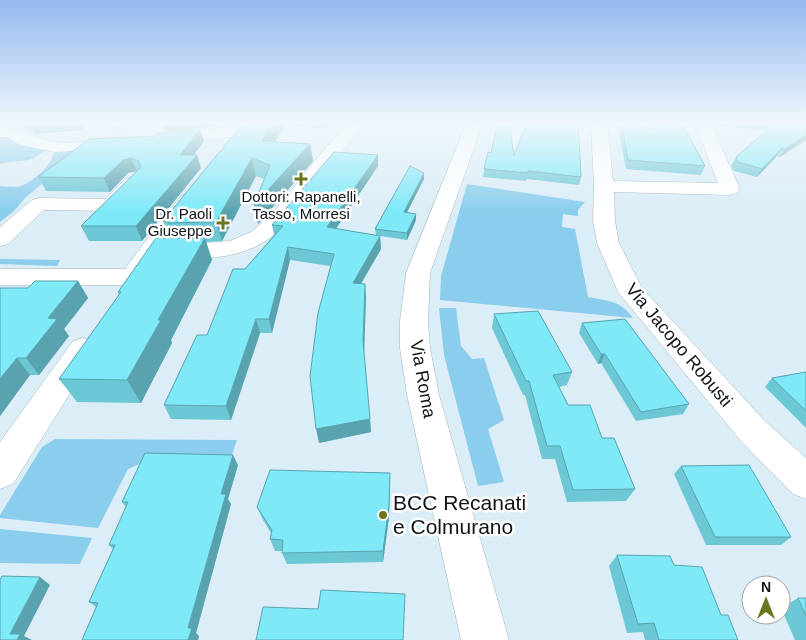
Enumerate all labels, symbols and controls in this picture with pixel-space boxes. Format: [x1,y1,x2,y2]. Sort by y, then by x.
marker: Dottori: Rapanelli, Tasso, Morresi [294,172,308,186]
place label: Dottori: Rapanelli, Tasso, Morresi [241,188,361,222]
place label: Dr. Paoli Giuseppe [148,205,212,239]
marker: Dr. Paoli Giuseppe [216,216,230,230]
street label: Via Jacopo Robusti [622,279,736,411]
street label: Via Roma [406,339,440,420]
place label: BCC Recanati e Colmurano [393,491,526,538]
marker: BCC Recanati e Colmurano [377,509,389,521]
north arrow [741,575,791,625]
text: N [761,579,771,595]

